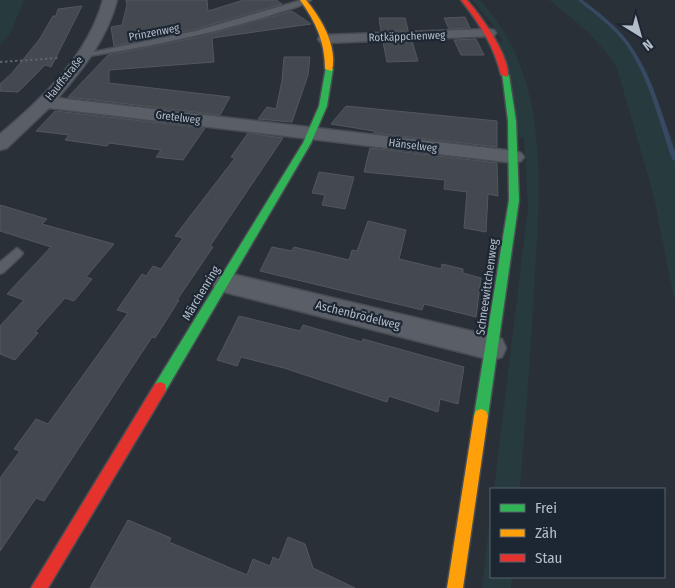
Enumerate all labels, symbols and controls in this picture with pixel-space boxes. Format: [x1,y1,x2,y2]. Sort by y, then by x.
north arrow [615,10,665,60]
street label: Prinzenweg [128,21,181,44]
street label: Rotkäppchenweg [368,29,446,44]
text: N [639,36,656,54]
street label: Hauffstraße [43,54,86,103]
street label: Gretelweg [155,108,202,127]
street label: Hänselweg [388,136,439,155]
street label: Schneewittchenweg [473,238,501,336]
street label: Märchenring [179,263,223,323]
street label: Aschenbrödelweg [314,298,402,332]
legend [490,488,665,578]
text: Frei [535,499,557,517]
text: Zäh [535,524,557,542]
text: Stau [535,549,562,567]

